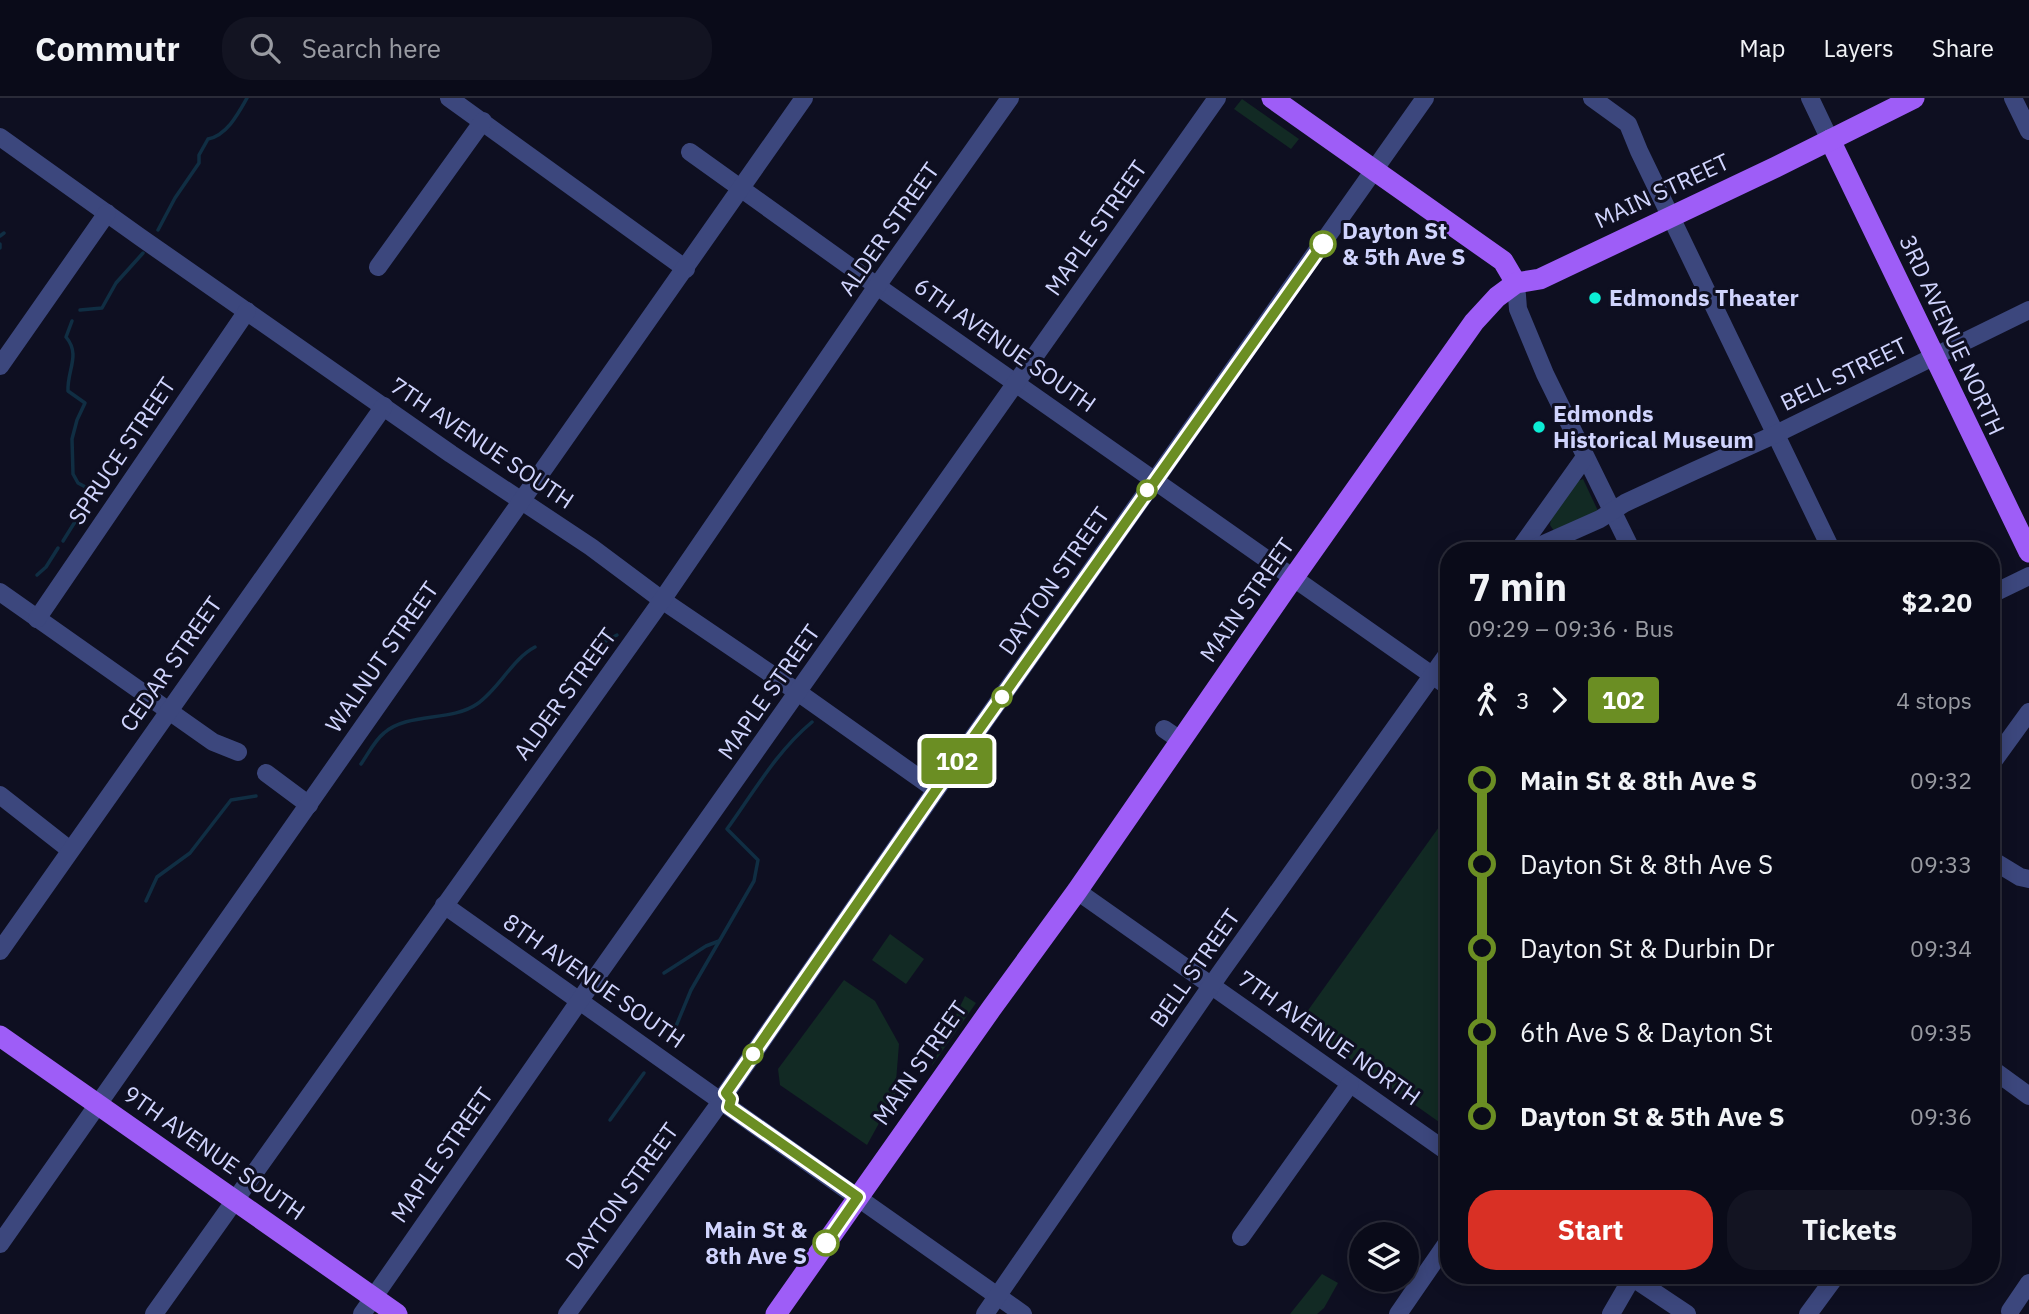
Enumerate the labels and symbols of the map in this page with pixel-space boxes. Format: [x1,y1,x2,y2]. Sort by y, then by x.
street label: MAIN STREET [1589,146,1734,234]
street label: MAPLE STREET [1037,154,1153,301]
street label: ALDER STREET [831,156,945,301]
place label: Dayton St & 5th Ave S [1342,215,1466,271]
street label: 3RD AVENUE NORTH [1893,230,2012,439]
marker: Dayton St & 5th Ave S [1310,231,1336,257]
street label: 6TH AVENUE SOUTH [909,270,1102,418]
place label: Edmonds Theater [1609,282,1799,312]
marker: Edmonds Theater [1587,290,1603,306]
street label: BELL STREET [1775,329,1912,417]
street label: 7TH AVENUE SOUTH [385,370,580,515]
street label: SPRUCE STREET [61,371,182,530]
place label: Edmonds Historical Museum [1553,398,1754,454]
marker: Edmonds Historical Museum [1531,419,1547,435]
unlabelled marker [1137,480,1157,500]
street label: DAYTON STREET [991,501,1115,660]
street label: MAIN STREET [1192,531,1300,668]
street label: WALNUT STREET [318,575,445,738]
street label: CEDAR STREET [112,590,228,737]
street label: MAPLE STREET [710,618,826,765]
street label: ALDER STREET [506,621,622,765]
unlabelled marker [992,687,1012,707]
line badge: 102 [917,738,997,784]
street label: BELL STREET [1142,902,1246,1032]
street label: 8TH AVENUE SOUTH [498,906,691,1054]
street label: 7TH AVENUE NORTH [1232,963,1427,1112]
street label: MAIN STREET [865,994,973,1131]
unlabelled marker [743,1044,763,1064]
street label: 9TH AVENUE SOUTH [118,1078,311,1226]
street label: MAPLE STREET [383,1081,499,1228]
street label: DAYTON STREET [558,1116,684,1275]
place label: Main St & 8th Ave S [704,1214,807,1270]
marker: Main St & 8th Ave S [813,1230,839,1256]

